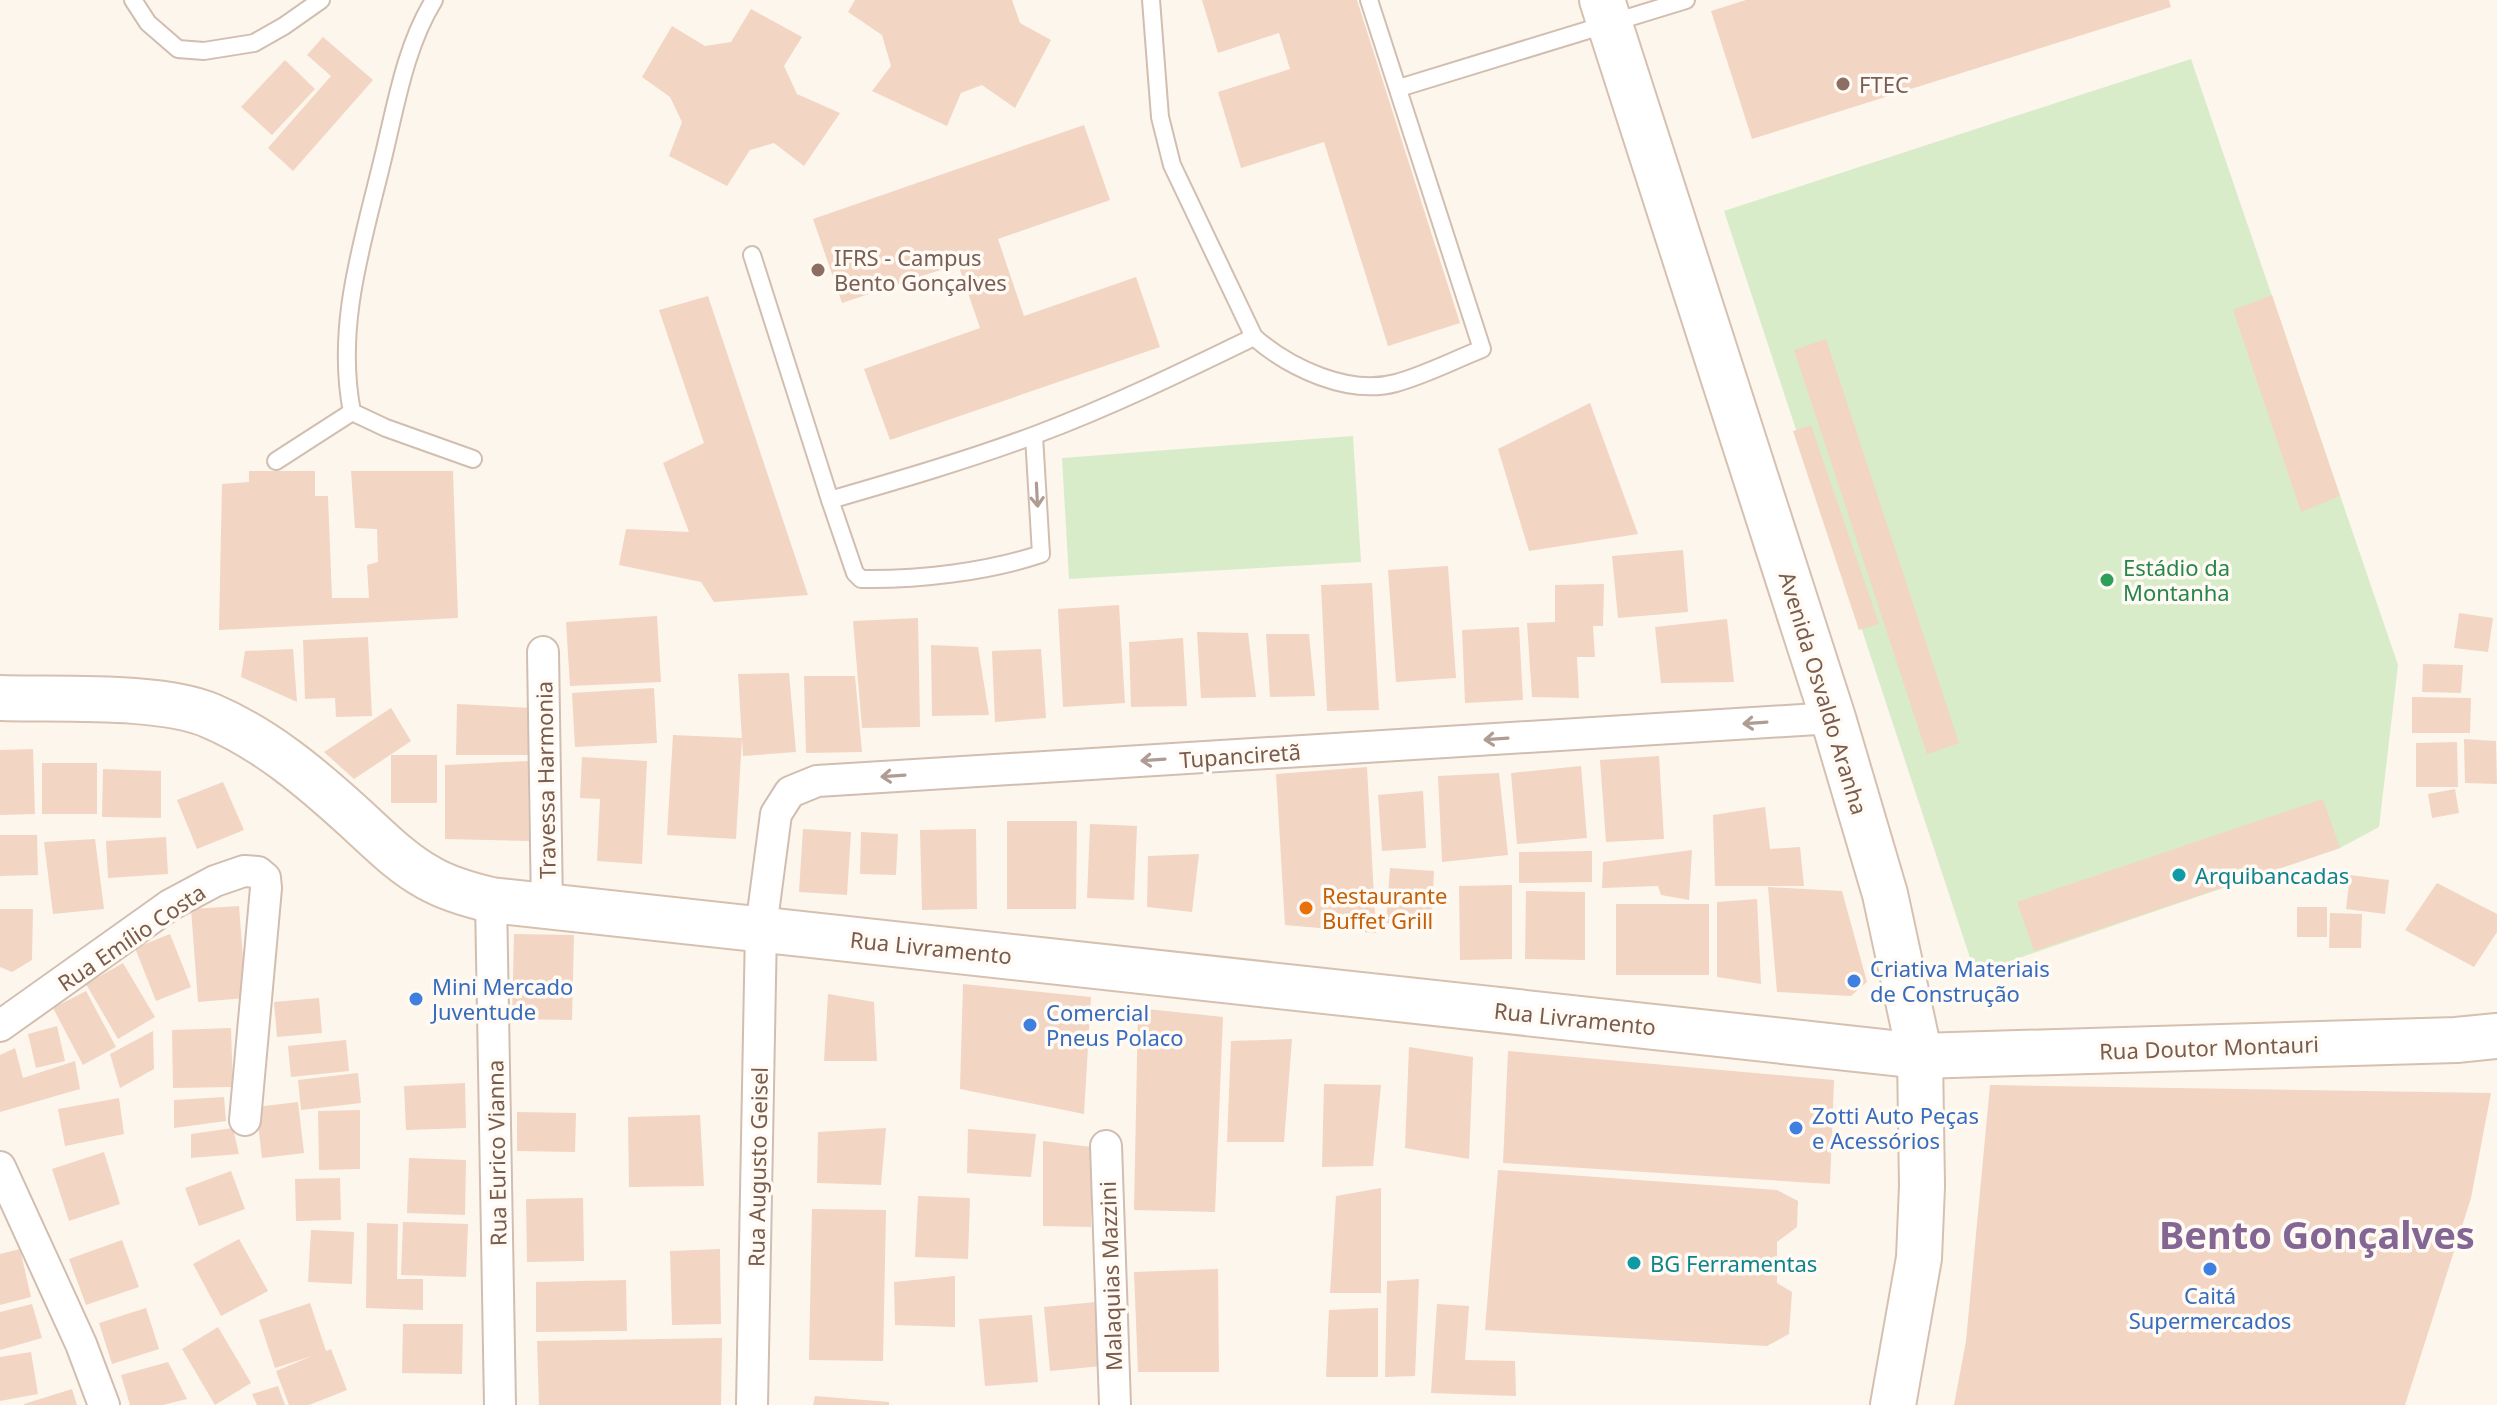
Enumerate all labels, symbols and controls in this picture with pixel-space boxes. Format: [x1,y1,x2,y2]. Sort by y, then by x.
place label: FTEC [1859,69,1909,99]
marker: FTEC [1834,75,1852,93]
place label: IFRS - Campus Bento Gonçalves [834,242,1007,297]
marker: IFRS - Campus Bento Gonçalves [809,261,827,279]
one-way arrow [1030,481,1045,508]
place label: Estádio da Montanha [2123,552,2230,607]
street label: Avenida Osvaldo Aranha [1773,568,1875,818]
marker: Estádio da Montanha [2098,571,2116,589]
street label: Travessa Harmonia [528,681,562,879]
one-way arrow [1742,716,1769,731]
one-way arrow [1483,732,1510,747]
street label: Tupanciretã [1178,736,1302,774]
one-way arrow [1140,753,1167,768]
one-way arrow [880,769,907,784]
place label: Arquibancadas [2195,860,2349,890]
marker: Arquibancadas [2170,866,2188,884]
street label: Rua Emílio Costa [51,876,211,998]
place label: Restaurante Buffet Grill [1322,880,1447,935]
marker: Restaurante Buffet Grill [1297,899,1315,917]
street label: Rua Livramento [849,924,1013,970]
place label: Criativa Materiais de Construção [1870,953,2050,1008]
place label: Mini Mercado Juventude [430,971,573,1026]
marker: Criativa Materiais de Construção [1845,972,1863,990]
marker: Mini Mercado Juventude [407,990,425,1008]
street label: Rua Livramento [1493,995,1657,1041]
place label: Comercial Pneus Polaco [1046,997,1184,1052]
marker: Comercial Pneus Polaco [1021,1016,1039,1034]
street label: Rua Doutor Montauri [2099,1028,2319,1066]
street label: Rua Eurico Vianna [479,1060,513,1246]
street label: Rua Augusto Geisel [740,1067,774,1267]
place label: Zotti Auto Peças e Acessórios [1812,1100,1979,1155]
marker: Zotti Auto Peças e Acessórios [1787,1119,1805,1137]
street label: Malaquias Mazzini [1092,1181,1128,1371]
district label: Bento Gonçalves [2159,1208,2475,1260]
place label: BG Ferramentas [1650,1248,1817,1278]
marker: BG Ferramentas [1625,1254,1643,1272]
marker: Caitá Supermercados [2201,1260,2219,1278]
place label: Caitá Supermercados [2129,1280,2291,1335]

